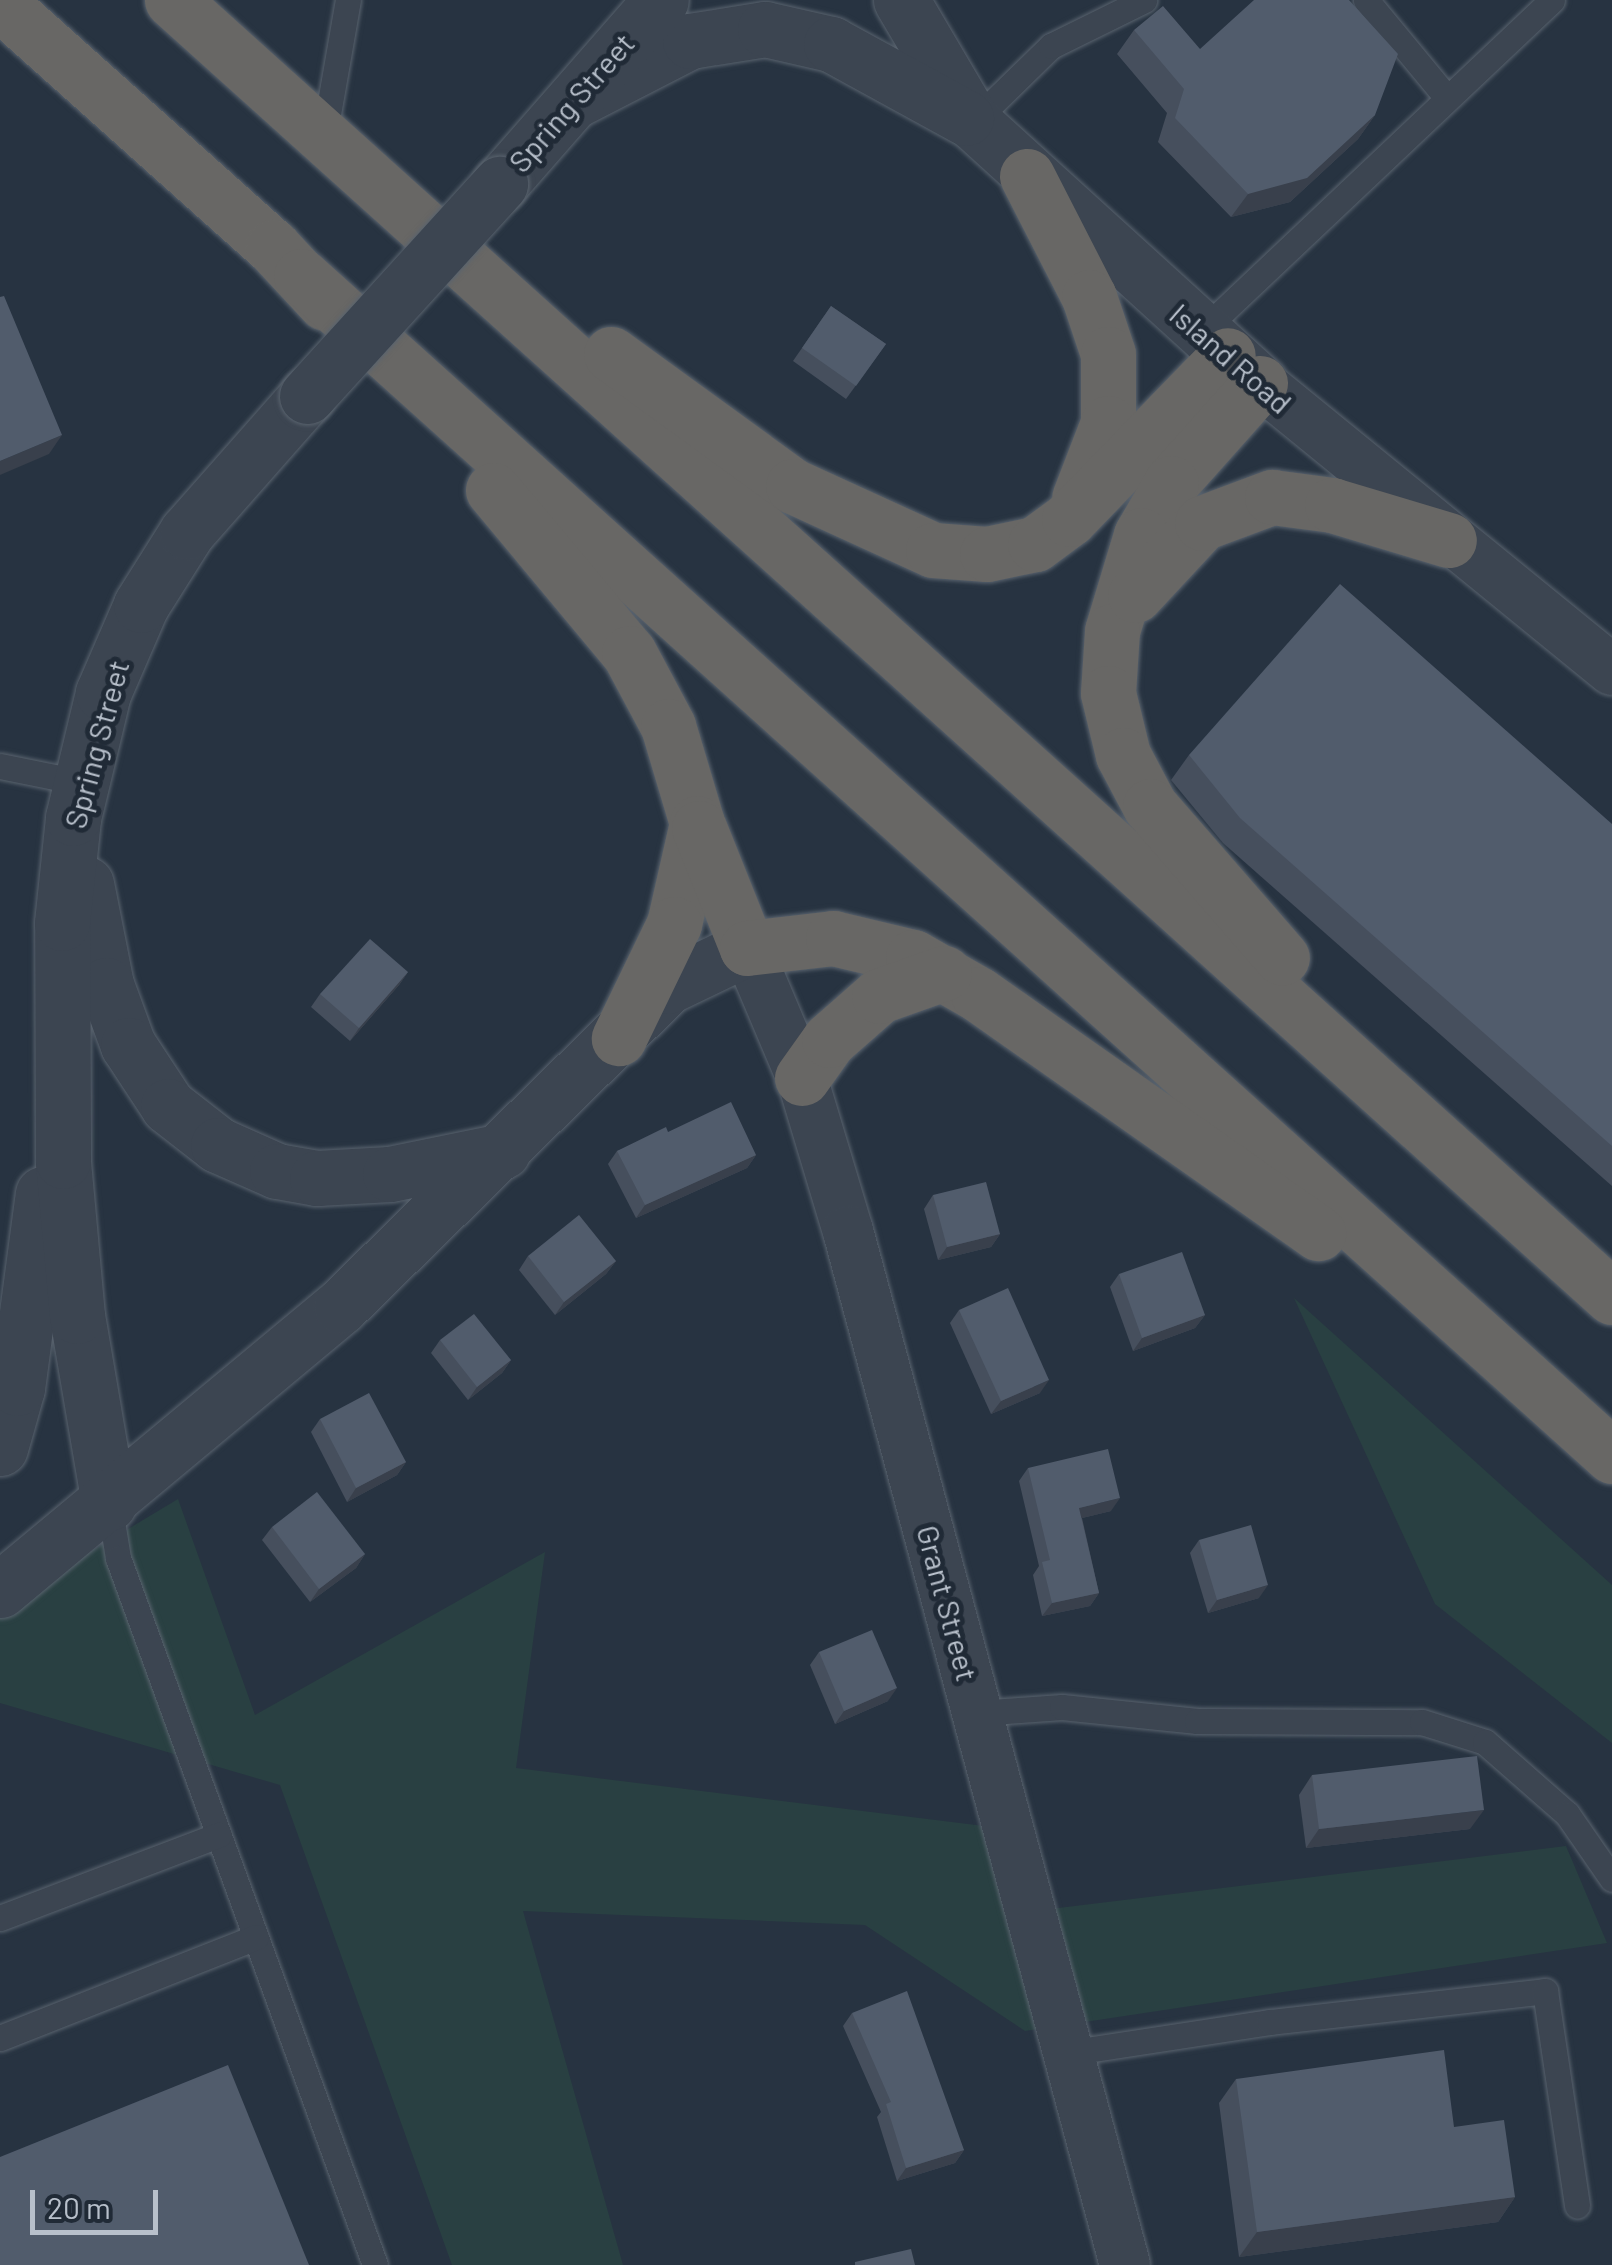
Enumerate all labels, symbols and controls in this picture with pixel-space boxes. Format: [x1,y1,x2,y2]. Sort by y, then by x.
street label: Spring Street [501,25,641,179]
street label: Island Road [1163,296,1299,420]
street label: Spring Street [56,656,136,832]
street label: Grant Street [910,1521,986,1685]
scale bar [35,2170,162,2232]
text: 20 m [47,2189,111,2225]

